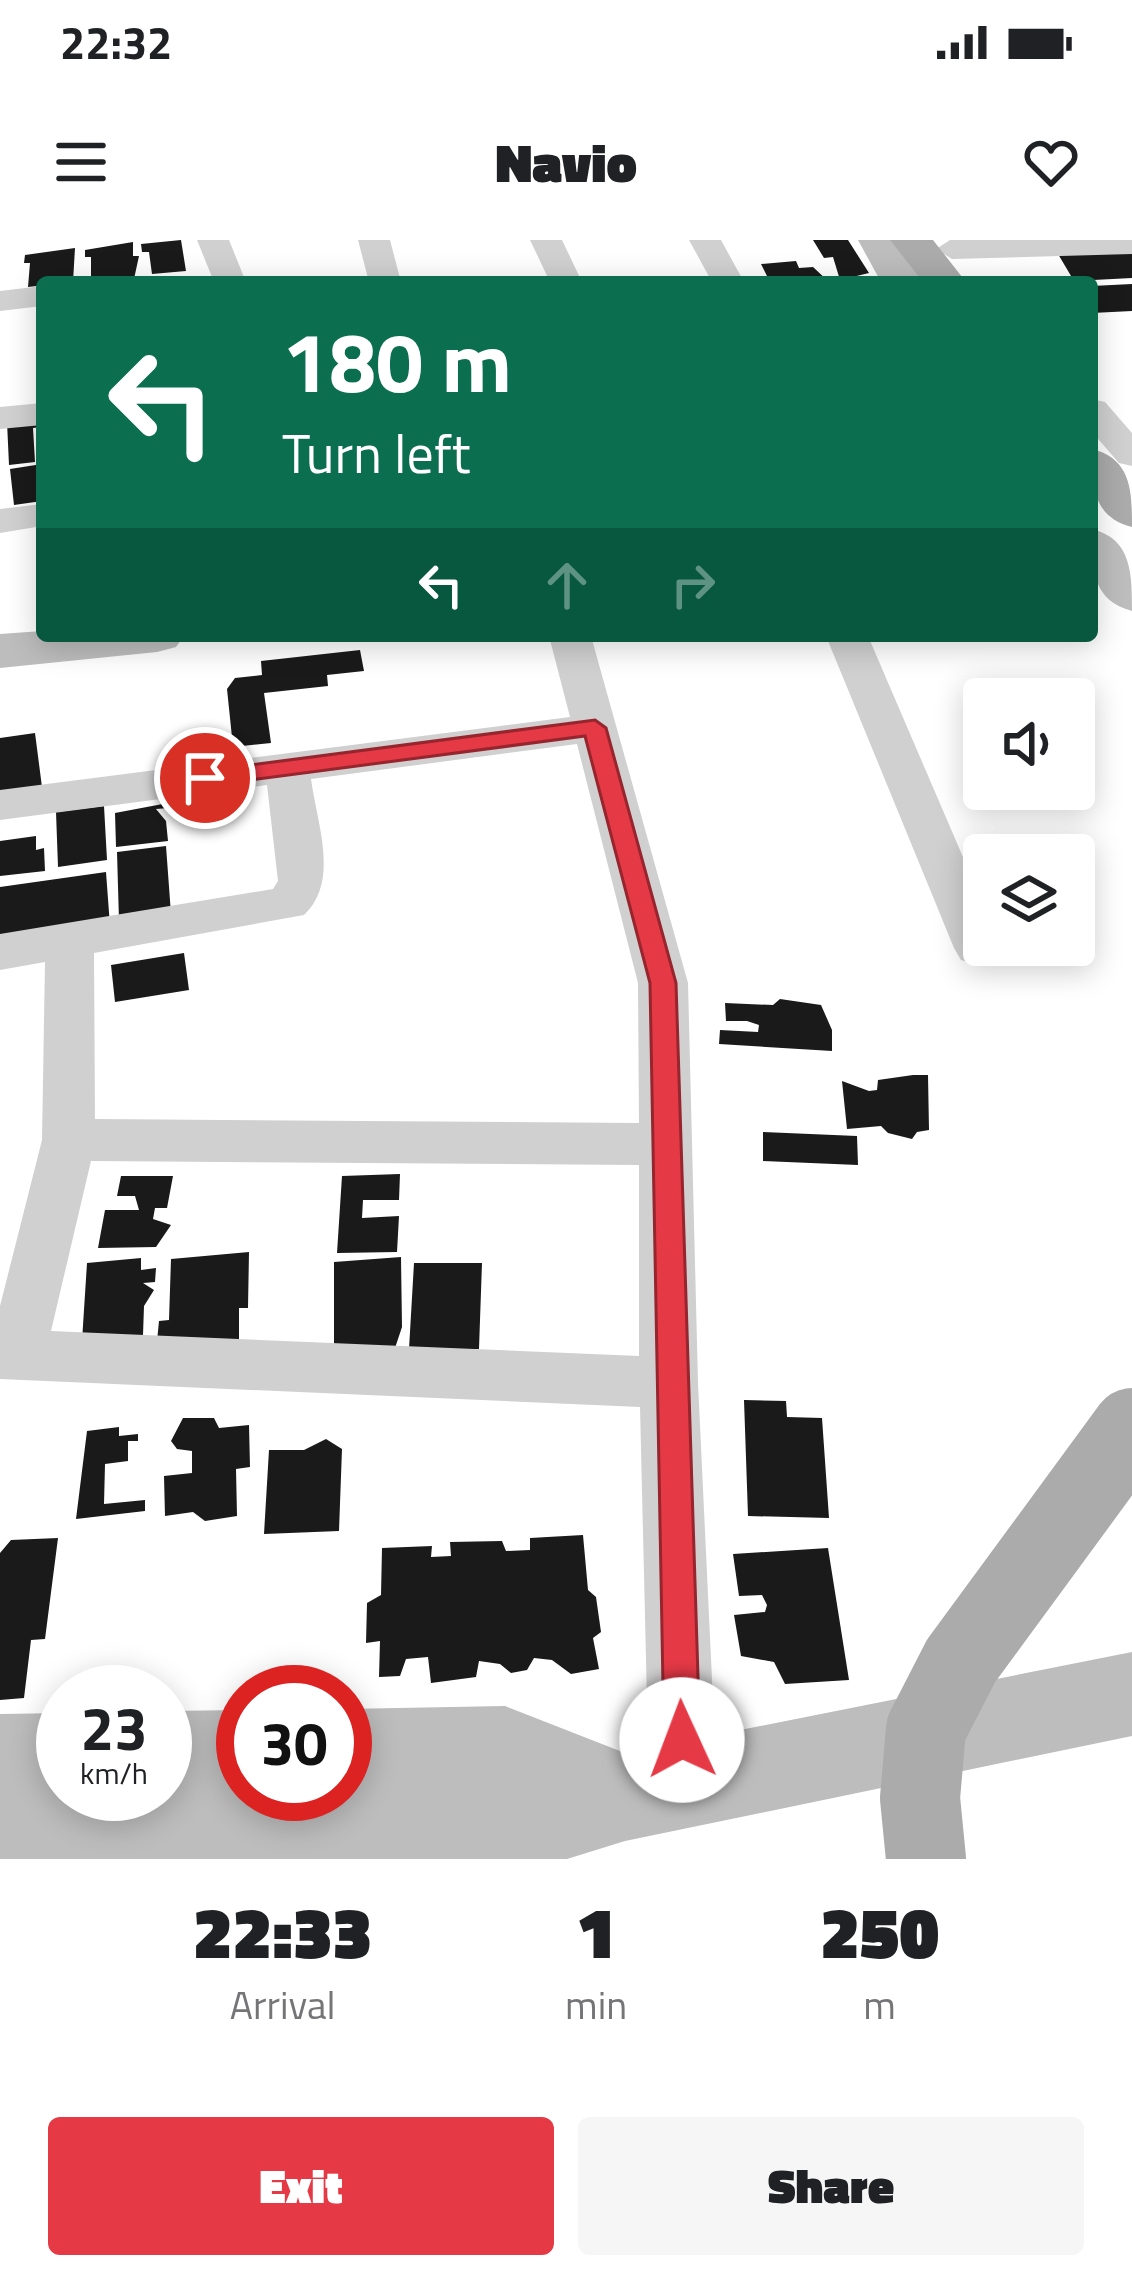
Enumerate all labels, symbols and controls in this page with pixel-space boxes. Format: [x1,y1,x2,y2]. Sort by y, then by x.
text: 22:32 [60,8,172,76]
text: Navio [495,121,637,203]
icon: menu [48,129,114,195]
icon: heart [1018,129,1084,195]
text: 180 m [282,297,512,425]
icon: left [84,324,240,480]
text: Turn left [282,412,471,494]
icon: left [408,552,474,618]
icon: ahead [534,552,600,618]
icon: right [660,552,726,618]
map controls [963,678,1095,966]
button: sound [963,678,1095,810]
pin [154,727,256,829]
icon: arrive [172,745,238,811]
button: layers [963,834,1095,966]
speed limit sign: 30 [216,1665,372,1821]
position arrow [619,1677,745,1803]
text: 23 [80,1682,148,1773]
text: km/h [80,1750,148,1796]
text: 22:33 [193,1876,372,1986]
text: 1 [576,1876,616,1986]
text: 250 [820,1876,939,1986]
text: Arrival [230,1975,335,2034]
text: min [565,1975,627,2034]
text: m [863,1975,896,2034]
button: Exit [48,2117,554,2255]
button: Share [578,2117,1084,2255]

